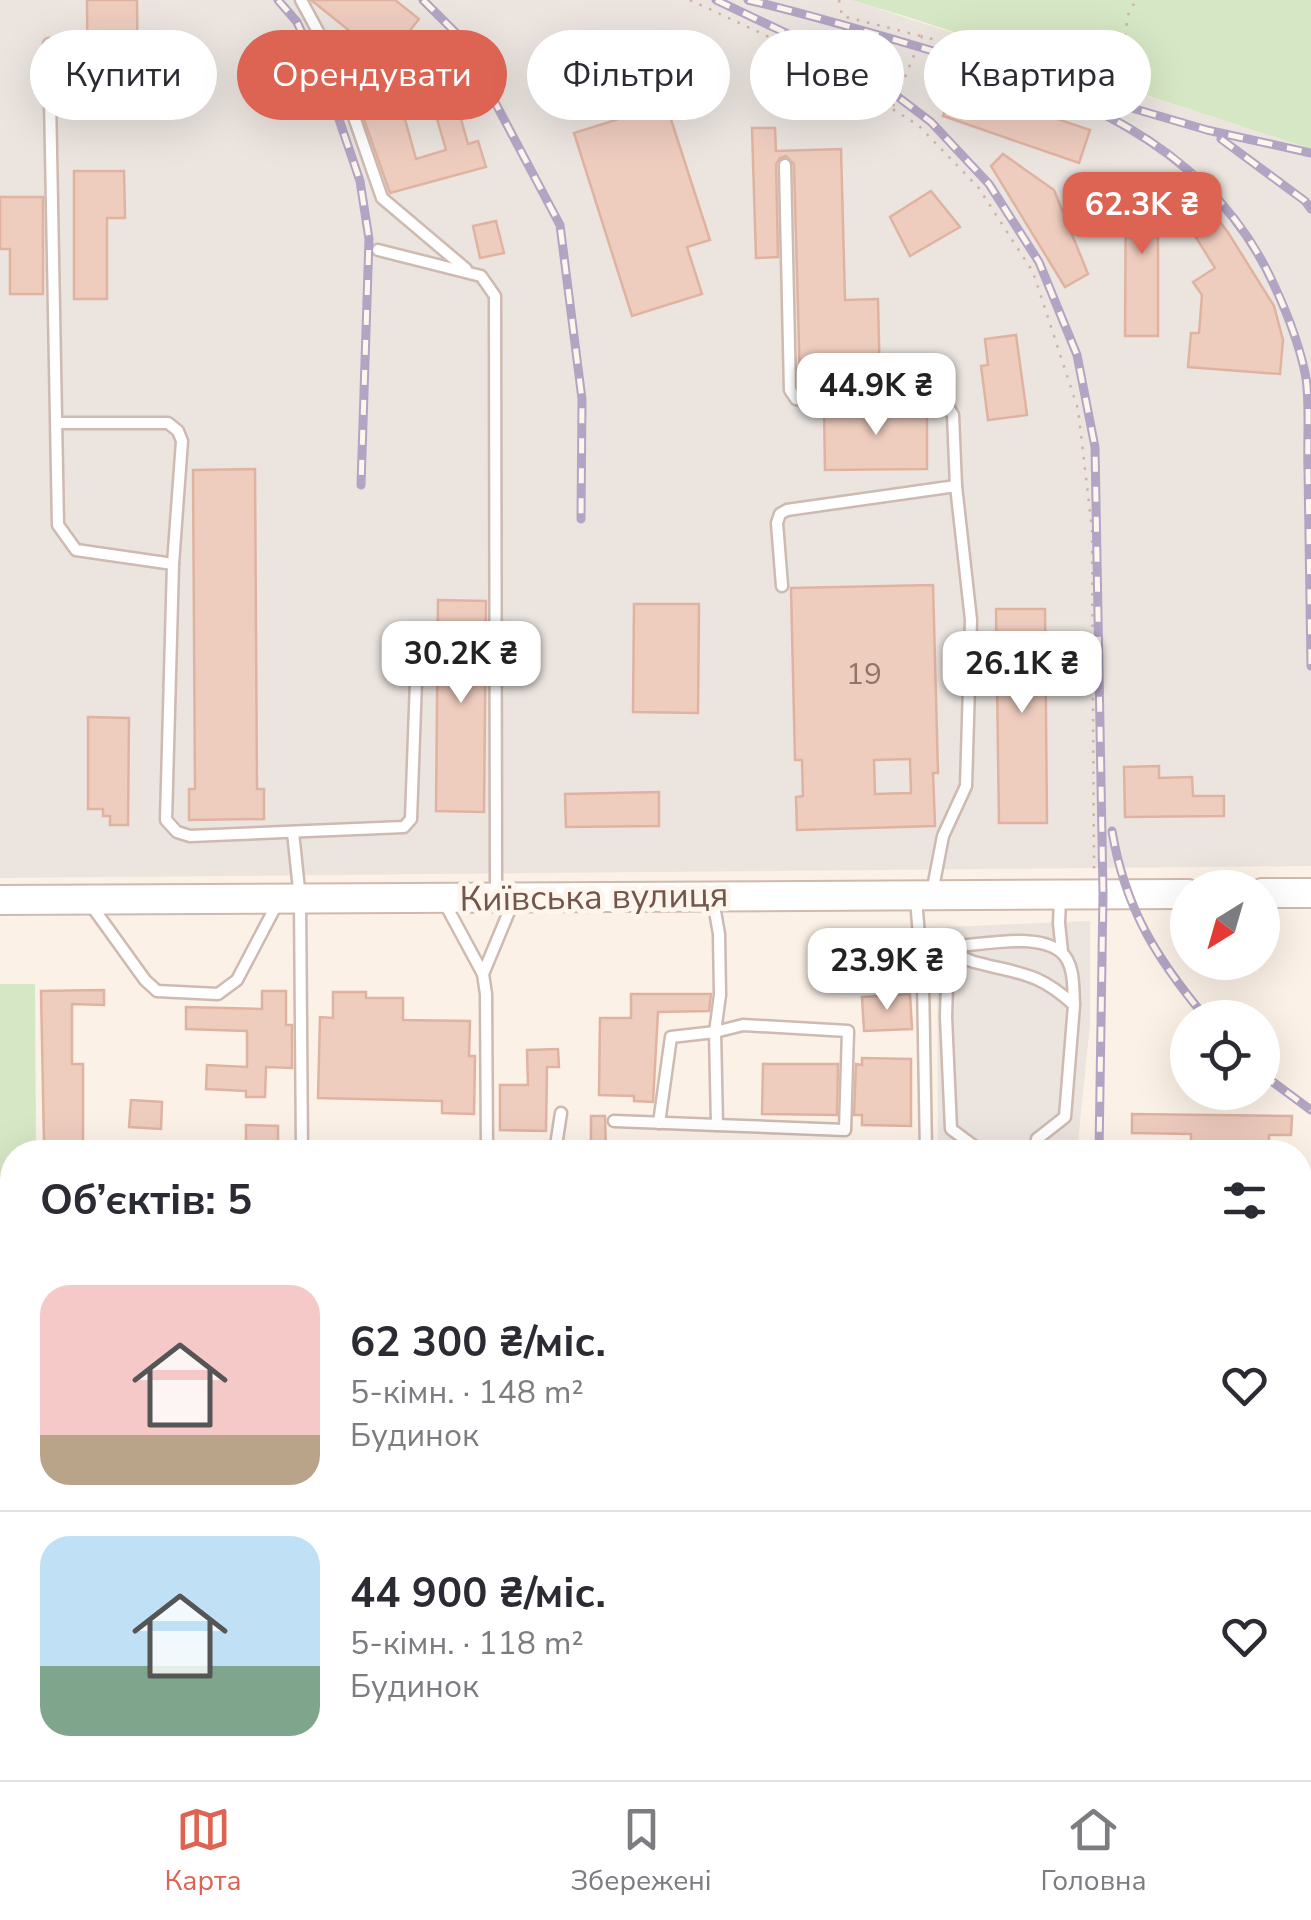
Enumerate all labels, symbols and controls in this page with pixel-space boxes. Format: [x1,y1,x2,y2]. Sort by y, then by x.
chip: Купити [30,30,217,120]
chip: Орендувати [237,30,507,120]
chip: Фільтри [527,30,730,120]
chip: Нове [750,30,904,120]
chip: Квартира [924,30,1151,120]
pin: 62.3K ₴ [1050,172,1234,257]
text: 62.3K ₴ [1085,183,1199,226]
pin: 44.9K ₴ [784,353,968,438]
text: 44.9K ₴ [819,364,933,407]
pin: 30.2K ₴ [369,621,553,706]
pin: 26.1K ₴ [930,631,1114,716]
text: 30.2K ₴ [404,632,518,675]
text: 26.1K ₴ [965,642,1079,685]
house number: 19 [846,654,882,695]
north arrow [1170,870,1280,980]
map controls [1170,870,1280,1110]
street label: Київська вулиця [459,871,729,923]
pin: 23.9K ₴ [795,928,979,1013]
text: 23.9K ₴ [830,939,944,982]
button: locate [1170,1000,1280,1110]
text: Об’єктів: 5 [40,1172,252,1229]
icon: filters [1217,1173,1272,1228]
text: 62 300 ₴/міс. [350,1314,606,1371]
icon: home [120,1325,240,1445]
icon: heart [1217,1358,1272,1413]
text: 5-кімн. · 148 m² [350,1371,584,1414]
text: Будинок [350,1414,479,1457]
text: 44 900 ₴/міс. [350,1565,606,1622]
icon: home [120,1576,240,1696]
icon: heart [1217,1609,1272,1664]
text: 5-кімн. · 118 m² [350,1622,584,1665]
text: Будинок [350,1665,479,1708]
tab: Карта [164,1802,242,1900]
tab: Збережені [570,1802,712,1900]
tab: Головна [1040,1802,1147,1900]

